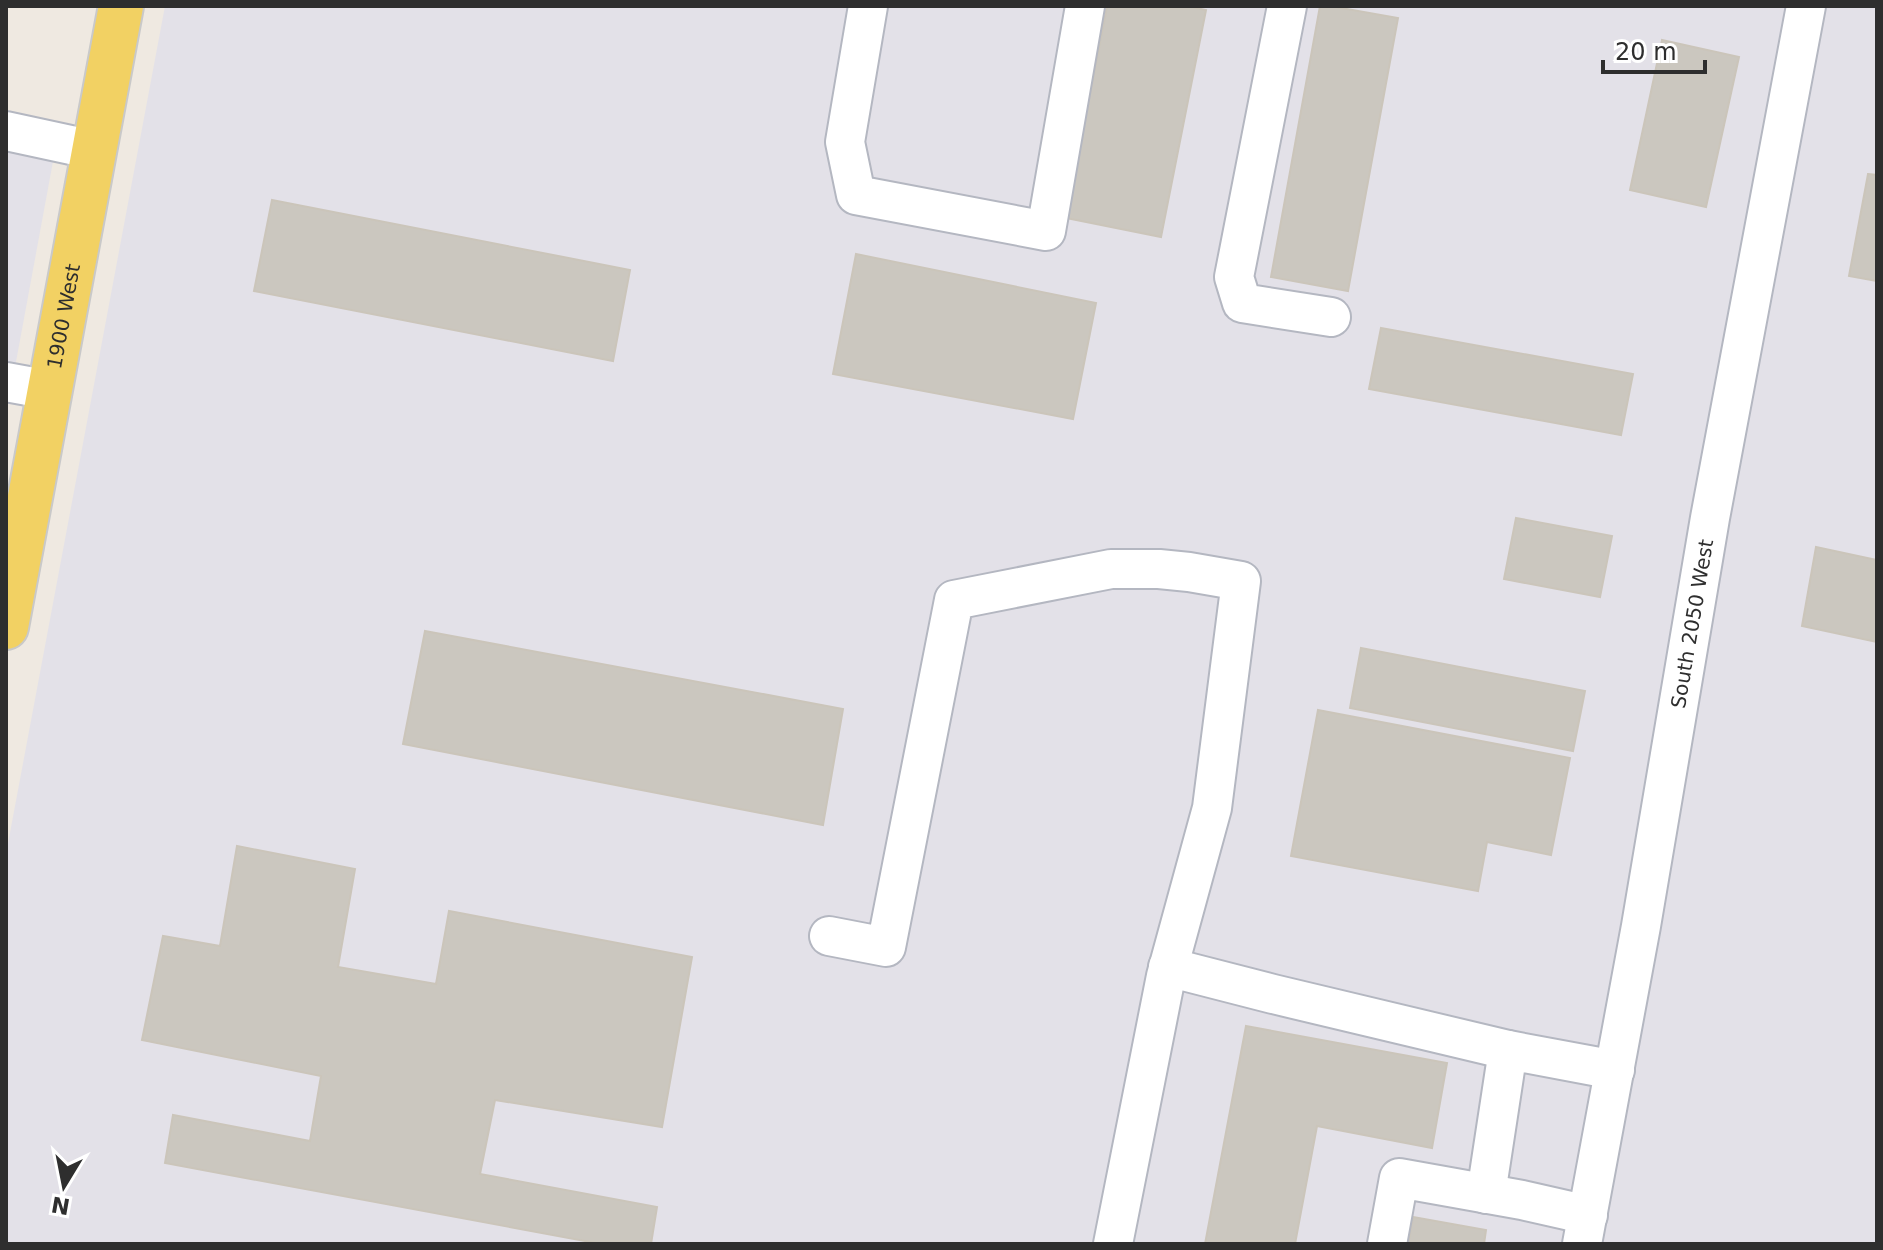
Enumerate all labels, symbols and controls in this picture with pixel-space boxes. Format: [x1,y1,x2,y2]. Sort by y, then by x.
scale bar [1603,24,1705,74]
text: 20 m [1615,38,1677,66]
street label: 1900 West [42,262,85,371]
street label: South 2050 West [1666,537,1718,710]
north arrow [24,1146,104,1226]
text: N [49,1191,72,1219]

